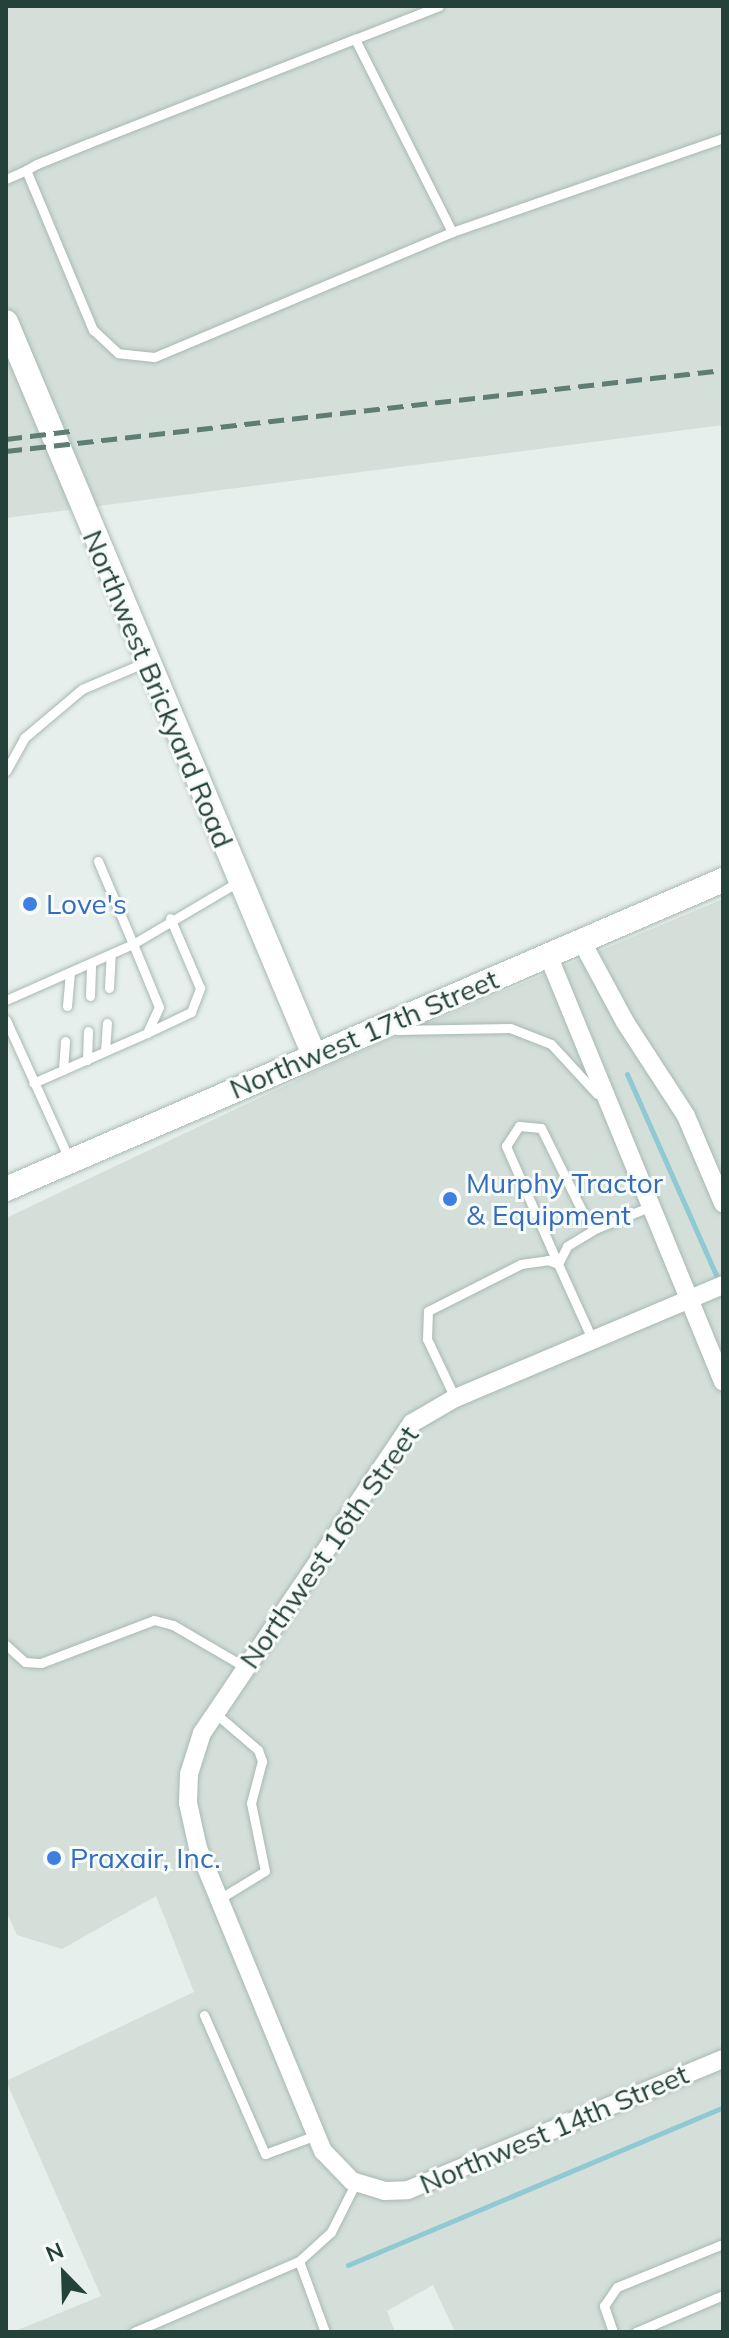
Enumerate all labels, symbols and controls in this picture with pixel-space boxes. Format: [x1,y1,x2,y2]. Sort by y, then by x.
street label: Northwest Brickyard Road [76,525,240,853]
place label: Love's [46,887,127,921]
marker: Love's [21,895,39,913]
street label: Northwest 17th Street [225,962,503,1106]
place label: Murphy Tractor & Equipment [466,1166,663,1232]
marker: Murphy Tractor & Equipment [441,1190,459,1208]
street label: Northwest 16th Street [232,1419,426,1675]
place label: Praxair, Inc. [70,1841,221,1875]
marker: Praxair, Inc. [45,1849,63,1867]
street label: Northwest 14th Street [415,2057,693,2201]
north arrow [24,2234,104,2314]
text: N [42,2236,68,2268]

